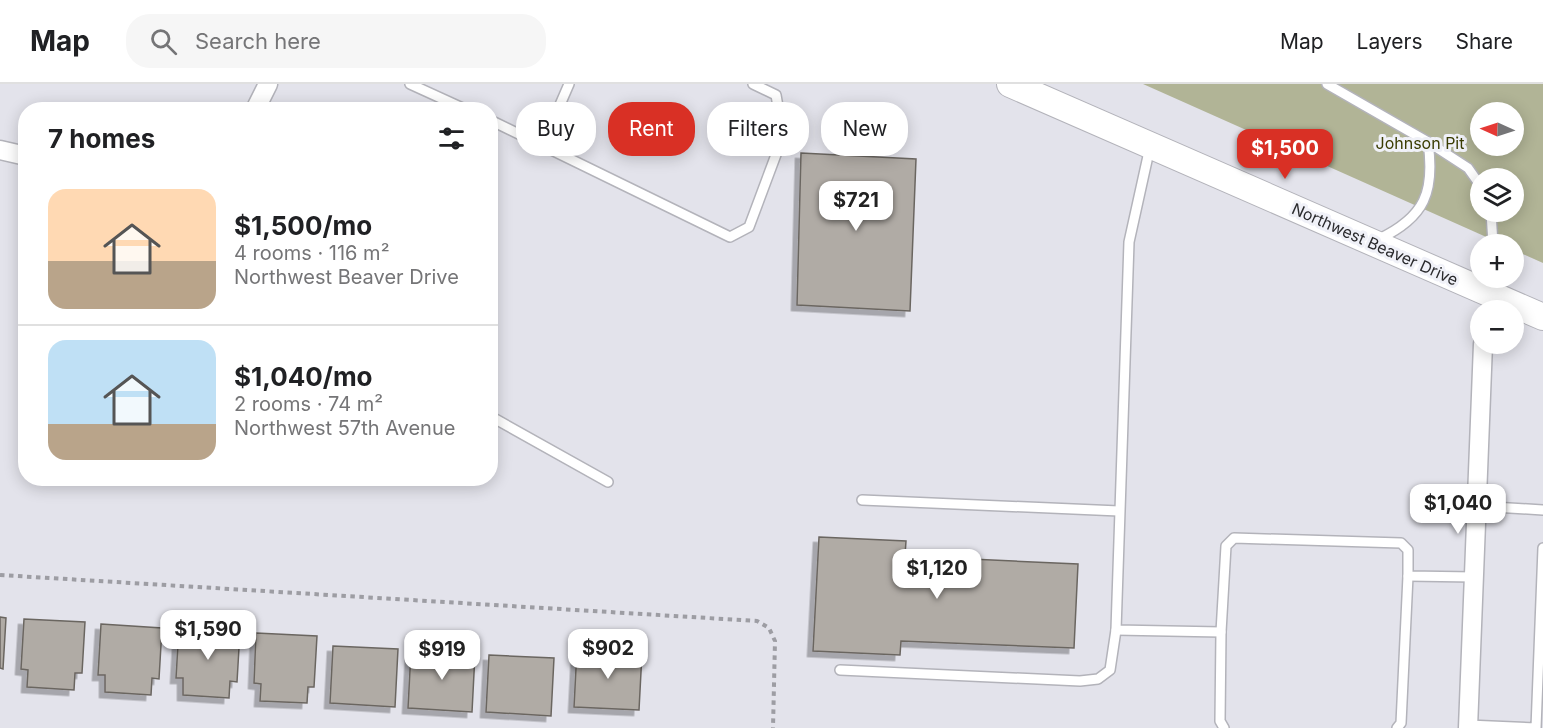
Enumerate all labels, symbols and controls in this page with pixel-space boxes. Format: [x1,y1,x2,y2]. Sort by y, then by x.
search box [126,14,546,68]
text: Map [30,24,90,58]
icon: search [147,25,180,58]
text: Search here [195,28,321,54]
text: Map [1280,29,1324,54]
text: Layers [1357,29,1423,54]
text: Share [1456,29,1513,54]
chip: Buy [516,102,596,156]
chip: Rent [608,102,695,156]
chip: Filters [707,102,809,156]
chip: New [821,102,908,156]
north arrow [1470,102,1524,156]
map controls [1470,102,1524,354]
icon: filters [435,122,468,155]
text: 7 homes [48,123,155,154]
pin: $1,500 [1236,129,1334,180]
park label: Johnson Pit [1376,133,1464,153]
text: $1,500 [1251,136,1319,160]
button: layers [1470,168,1524,222]
pin: $721 [820,181,892,232]
text: $721 [833,188,879,212]
street label: Northwest Beaver Drive [1289,198,1461,290]
text: $1,500/mo [234,210,372,241]
icon: home [96,213,168,285]
button: + [1470,234,1524,288]
text: 4 rooms · 116 m² [234,241,389,265]
text: Northwest Beaver Drive [234,265,459,289]
button: − [1470,300,1524,354]
text: $1,040/mo [234,361,373,392]
icon: home [96,364,168,436]
text: 2 rooms · 74 m² [234,392,383,416]
text: Northwest 57th Avenue [234,416,455,440]
pin: $1,040 [1409,484,1507,535]
text: $1,040 [1424,491,1492,515]
pin: $1,120 [888,549,986,600]
text: $1,120 [906,556,968,580]
pin: $1,590 [159,610,257,661]
text: $1,590 [174,617,242,641]
pin: $902 [572,629,644,680]
pin: $919 [406,630,478,681]
text: $902 [582,636,634,660]
text: $919 [418,637,466,661]

